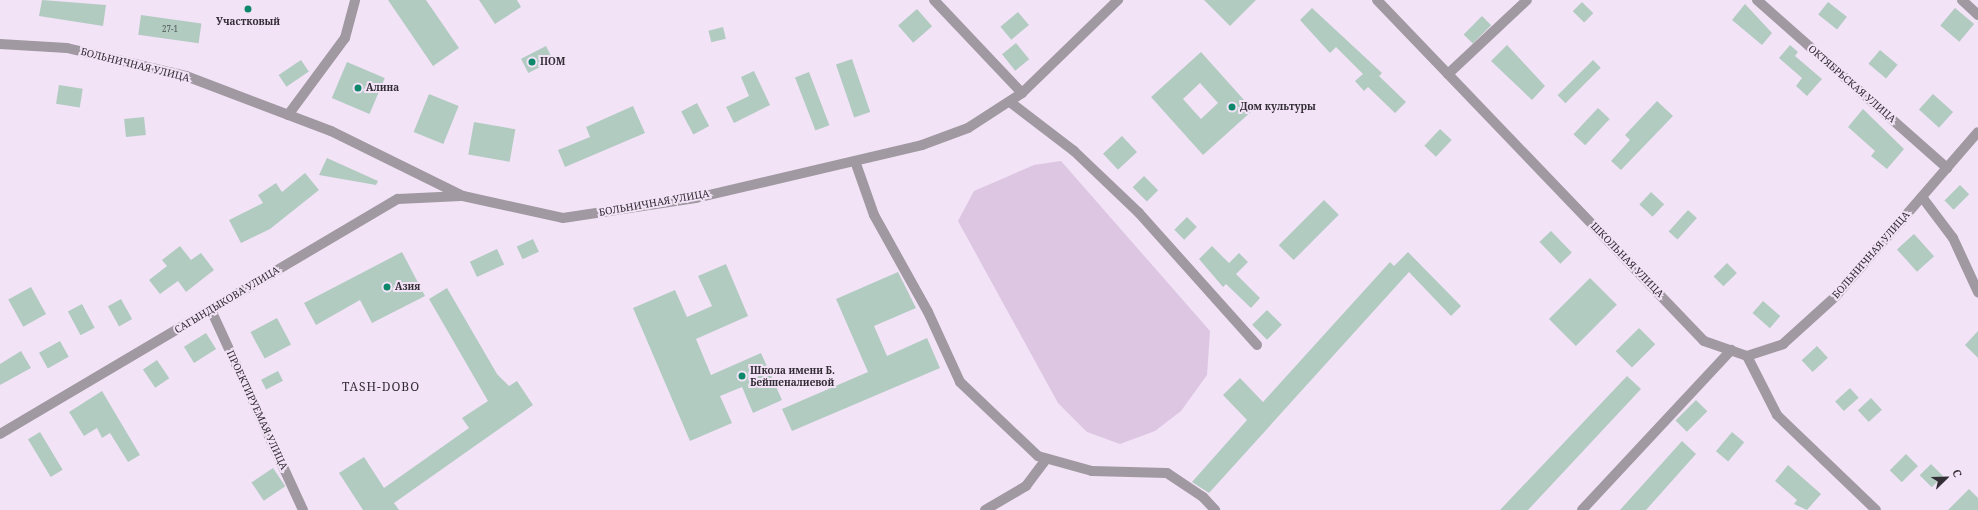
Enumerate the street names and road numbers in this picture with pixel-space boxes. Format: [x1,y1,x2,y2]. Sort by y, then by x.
street label: ОКТЯБРЬСКАЯ УЛИЦА [1806,43,1898,125]
street label: БОЛЬНИЧНАЯ УЛИЦА [79,46,191,84]
street label: БОЛЬНИЧНАЯ УЛИЦА [598,187,710,219]
street label: БОЛЬНИЧНАЯ УЛИЦА [1830,209,1912,301]
street label: ШКОЛЬНАЯ УЛИЦА [1588,220,1666,300]
street label: САГЫНДЫКОВА УЛИЦА [172,264,282,336]
street label: ПРОЕКТИРУЕМАЯ УЛИЦА [224,348,290,472]

